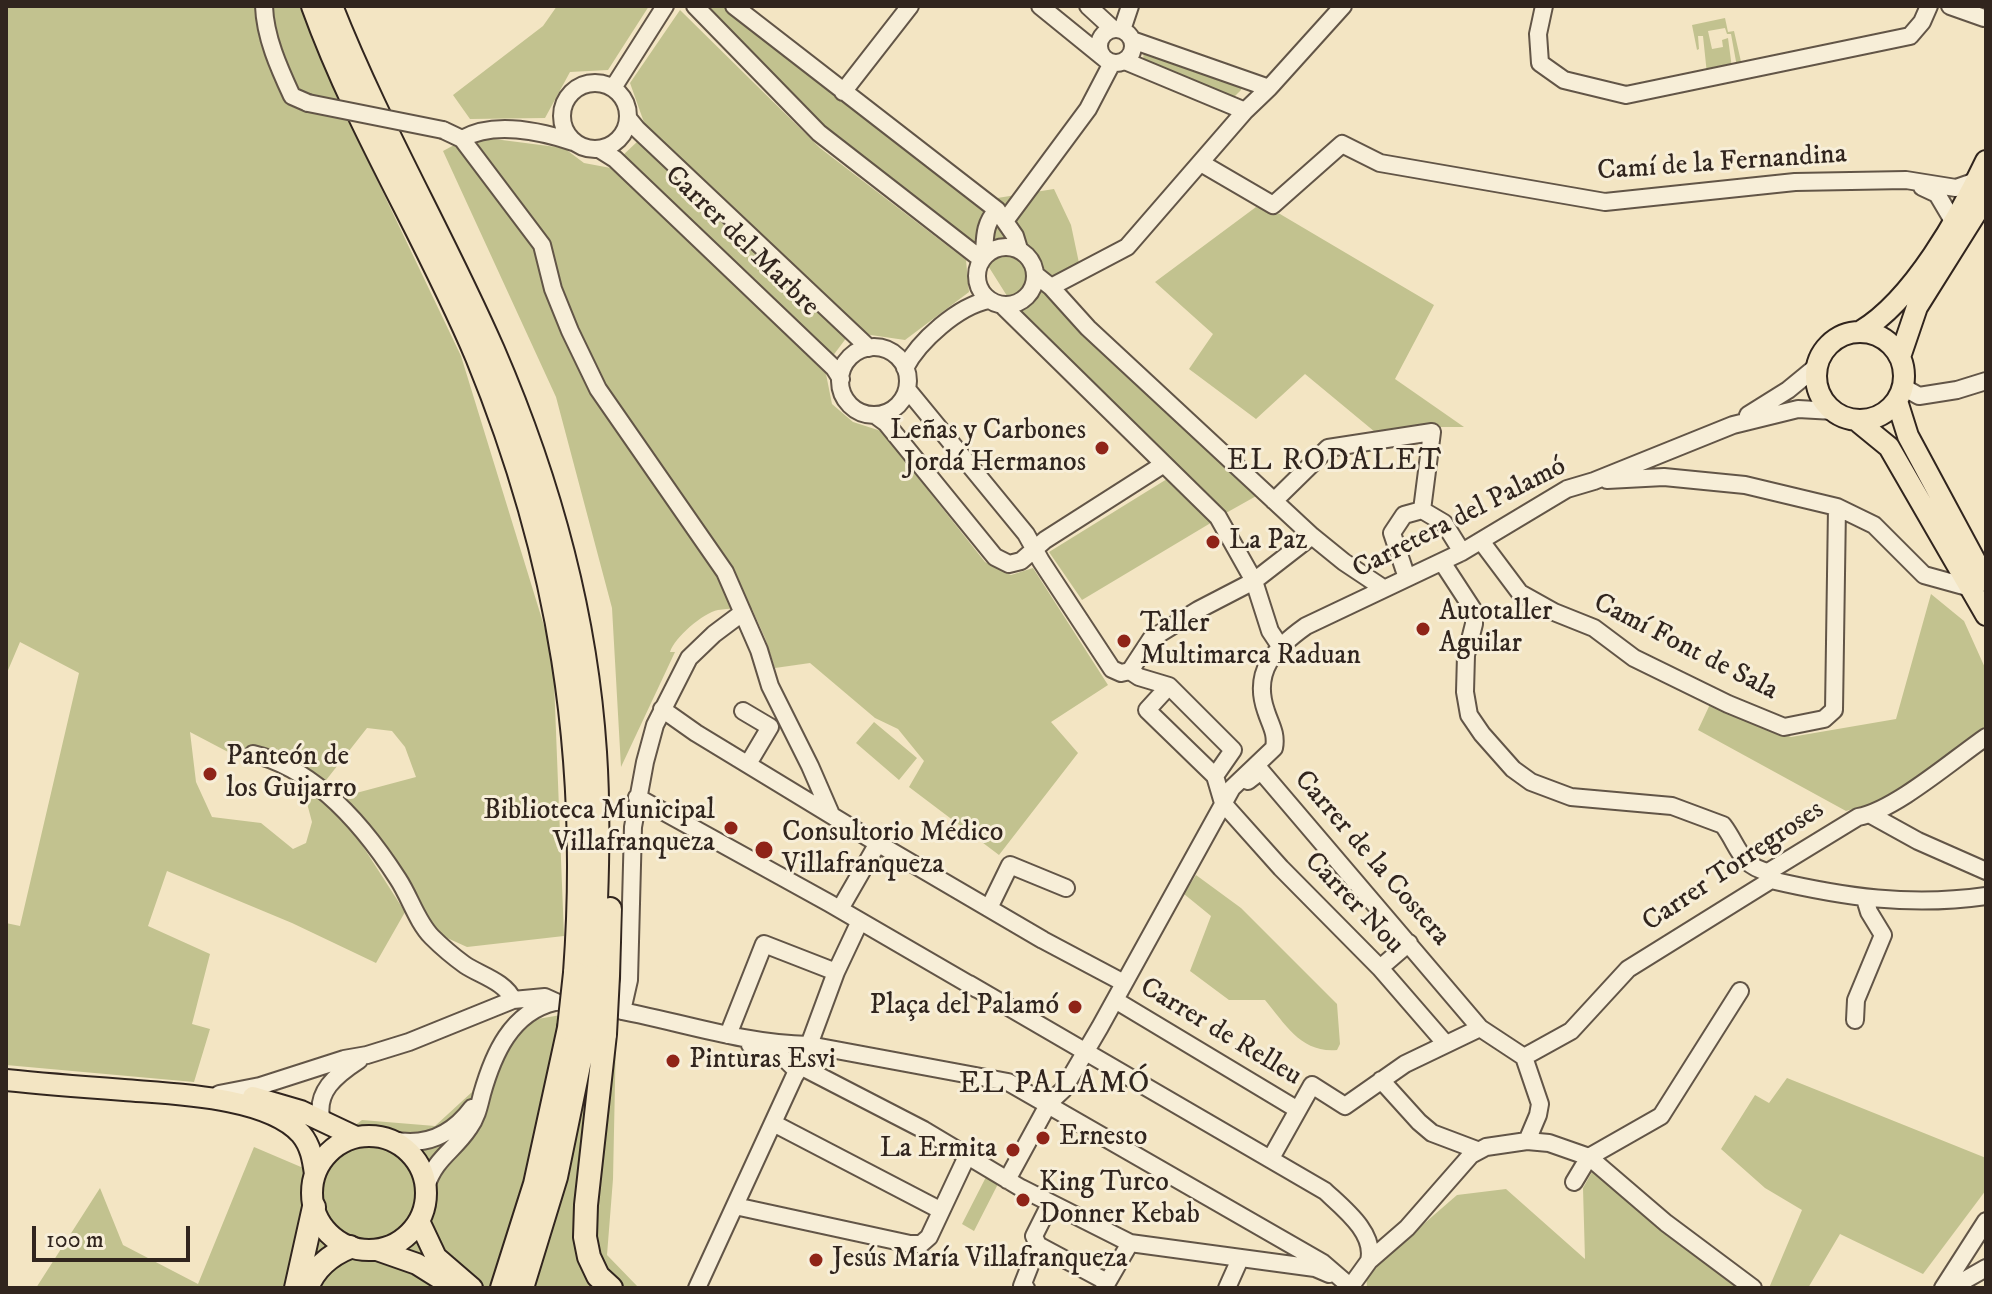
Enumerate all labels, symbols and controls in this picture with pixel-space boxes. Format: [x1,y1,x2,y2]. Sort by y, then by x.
street label: Camí de la Fernandina [1596,139,1848,189]
street label: Carrer del Marbre [657,160,825,324]
place label: Leñas y Carbones Jordá Hermanos [890,415,1086,481]
marker: Leñas y Carbones Jordá Hermanos [1093,439,1111,457]
district label: EL RODALET [1227,445,1443,481]
street label: Carretera del Palamó [1348,451,1572,587]
place label: La Paz [1229,525,1307,559]
marker: La Paz [1204,533,1222,551]
street label: Camí Font de Sala [1587,587,1783,709]
place label: Autotaller Aguilar [1439,596,1553,662]
place label: Taller Multimarca Raduan [1140,608,1361,674]
marker: Autotaller Aguilar [1414,620,1432,638]
marker: Taller Multimarca Raduan [1115,632,1133,650]
place label: Panteón de los Guijarro [226,741,357,807]
street label: Carrer de la Costera [1286,764,1456,954]
marker: Panteón de los Guijarro [201,765,219,783]
street label: Carrer Torregroses [1637,794,1831,940]
place label: Biblioteca Municipal Villafranqueza [483,795,715,861]
place label: Consultorio Médico Villafranqueza [782,817,1003,883]
marker: Biblioteca Municipal Villafranqueza [722,819,740,837]
marker: Consultorio Médico Villafranqueza [753,839,775,861]
street label: Carrer Nou [1296,846,1410,962]
street label: Carrer de Relleu [1133,972,1307,1094]
place label: Plaça del Palamó [870,990,1059,1024]
marker: Plaça del Palamó [1066,998,1084,1016]
place label: Pinturas Esvi [689,1044,836,1078]
marker: Pinturas Esvi [664,1052,682,1070]
district label: EL PALAMÓ [959,1068,1151,1104]
place label: Ernesto [1059,1121,1147,1155]
marker: Ernesto [1034,1129,1052,1147]
place label: La Ermita [880,1133,997,1167]
marker: La Ermita [1004,1141,1022,1159]
place label: King Turco Donner Kebab [1039,1167,1200,1233]
marker: King Turco Donner Kebab [1014,1191,1032,1209]
scale bar [36,1210,194,1260]
text: 100 m [46,1225,104,1255]
place label: Jesús María Villafranqueza [832,1243,1128,1277]
marker: Jesús María Villafranqueza [807,1251,825,1269]

